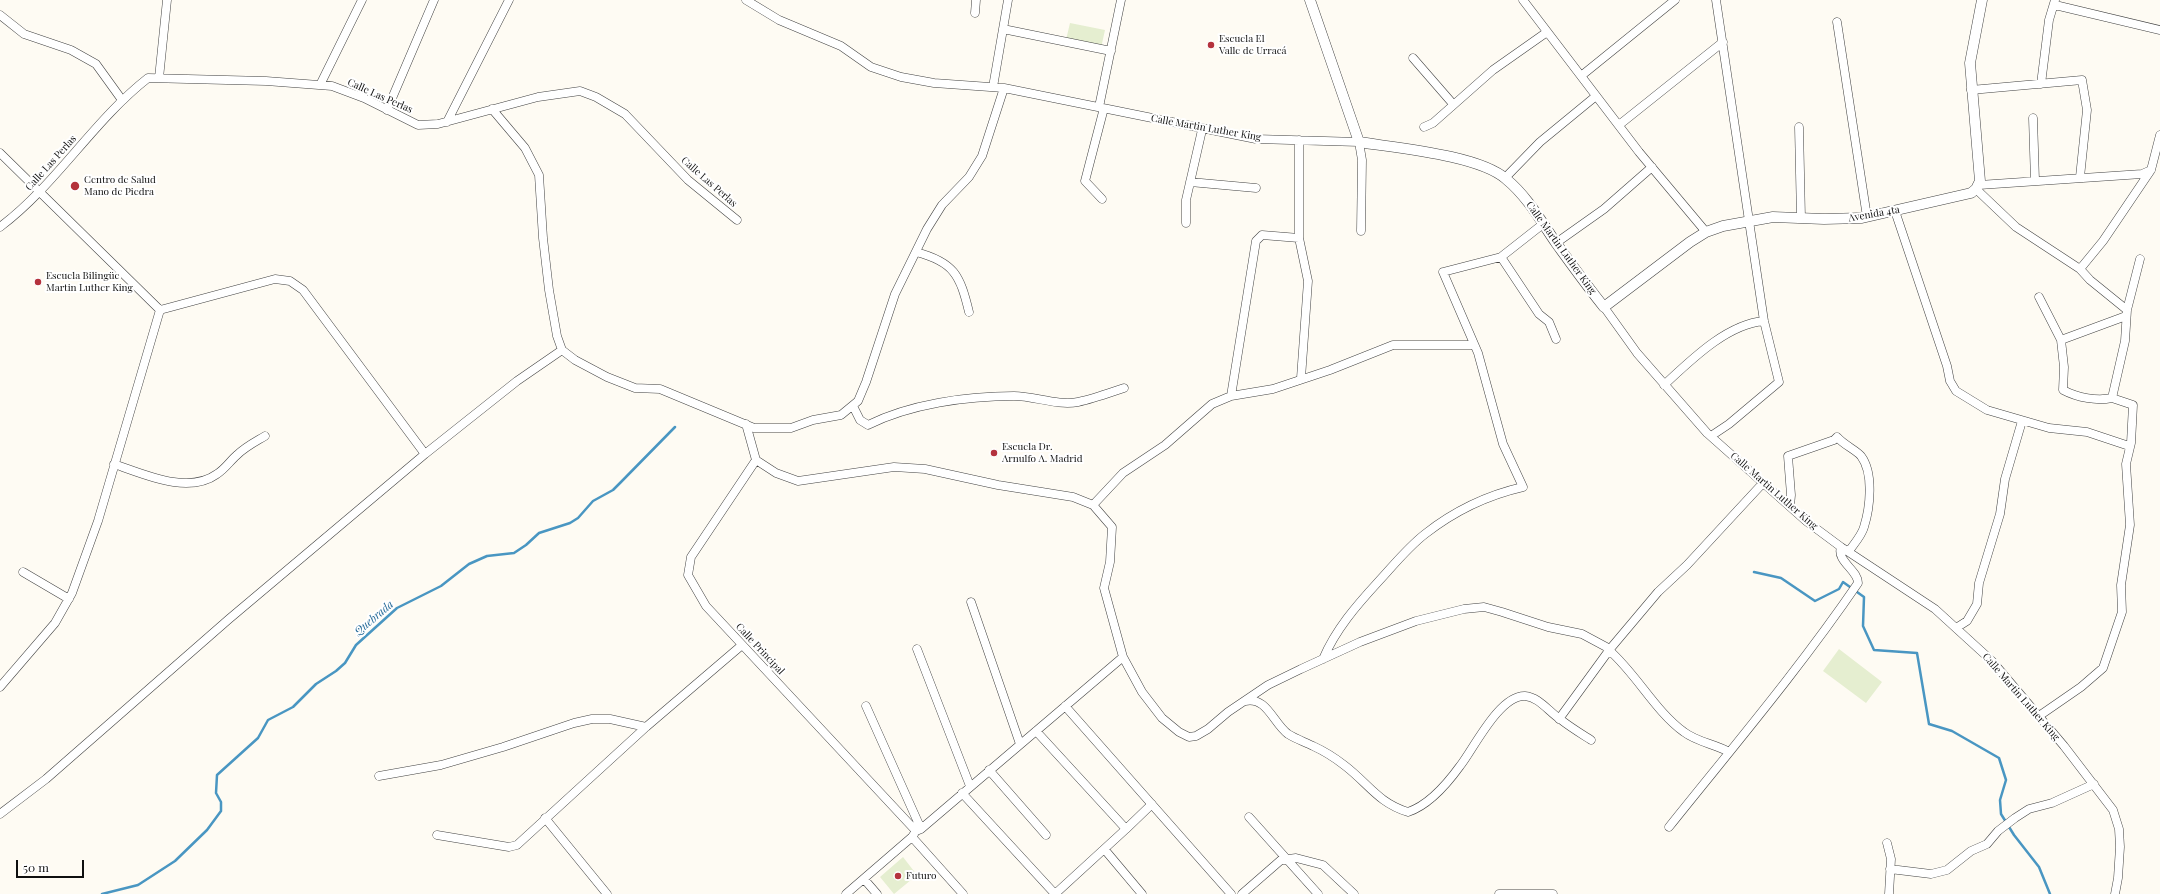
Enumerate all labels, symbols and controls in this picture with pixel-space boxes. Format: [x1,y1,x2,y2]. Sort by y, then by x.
place label: Escuela El Valle de Urracá [1219,33,1287,56]
marker: Escuela El Valle de Urracá [1206,40,1216,50]
street label: Calle Las Perlas [345,76,415,116]
street label: Calle Martin Luther King [1150,112,1262,144]
street label: Calle Las Perlas [23,133,79,193]
street label: Calle Las Perlas [679,154,739,210]
place label: Centro de Salud Mano de Piedra [84,174,156,198]
marker: Centro de Salud Mano de Piedra [69,180,81,192]
street label: Calle Martin Luther King [1523,199,1599,297]
street label: Avenida 4ta [1847,204,1901,224]
place label: Escuela Bilingüe Martin Luther King [46,270,133,294]
marker: Escuela Bilingüe Martin Luther King [33,277,43,287]
place label: Escuela Dr. Arnulfo A. Madrid [1002,441,1082,464]
marker: Escuela Dr. Arnulfo A. Madrid [989,448,999,458]
street label: Calle Martin Luther King [1728,450,1820,532]
water label: Quebrada [352,598,396,638]
street label: Calle Principal [733,621,787,677]
street label: Calle Martin Luther King [1980,651,2062,743]
scale bar [18,852,86,878]
text: 50 m [23,859,49,875]
place label: Futuro [906,870,937,882]
marker: Futuro [893,871,903,881]

